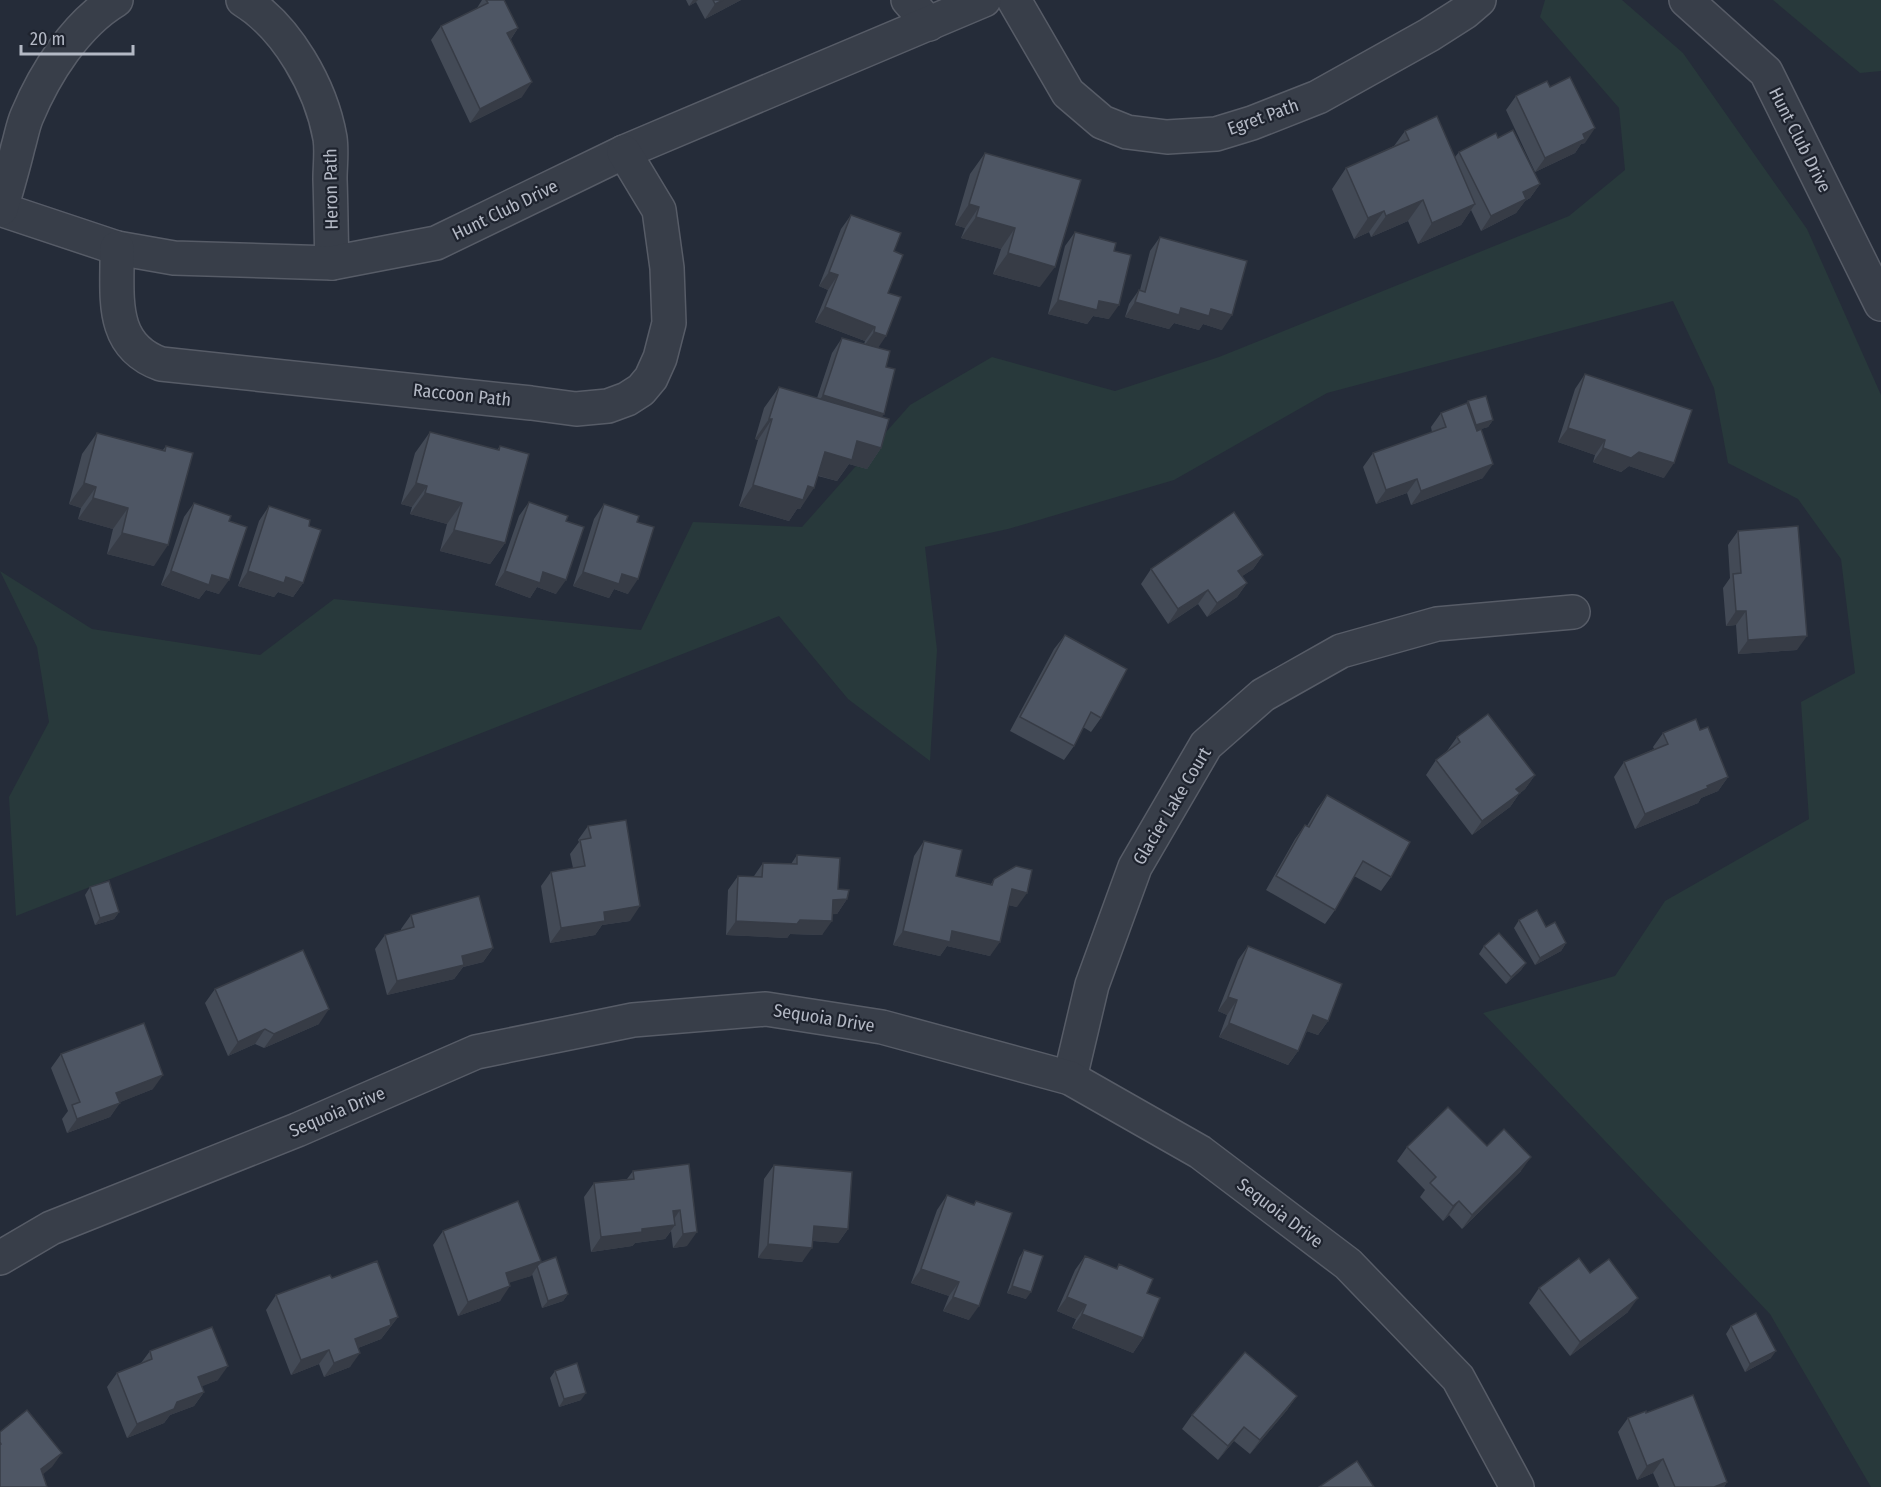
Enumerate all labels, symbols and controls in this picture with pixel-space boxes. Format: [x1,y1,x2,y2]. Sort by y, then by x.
scale bar [21,18,134,56]
text: 20 m [30,28,65,50]
street label: Hunt Club Drive [1764,84,1836,196]
street label: Egret Path [1224,94,1302,140]
street label: Heron Path [319,148,343,230]
street label: Hunt Club Drive [449,175,562,245]
street label: Raccoon Path [412,379,512,411]
street label: Glacier Lake Court [1128,743,1216,869]
street label: Sequoia Drive [772,999,876,1037]
street label: Sequoia Drive [286,1082,388,1142]
street label: Sequoia Drive [1233,1174,1327,1253]

